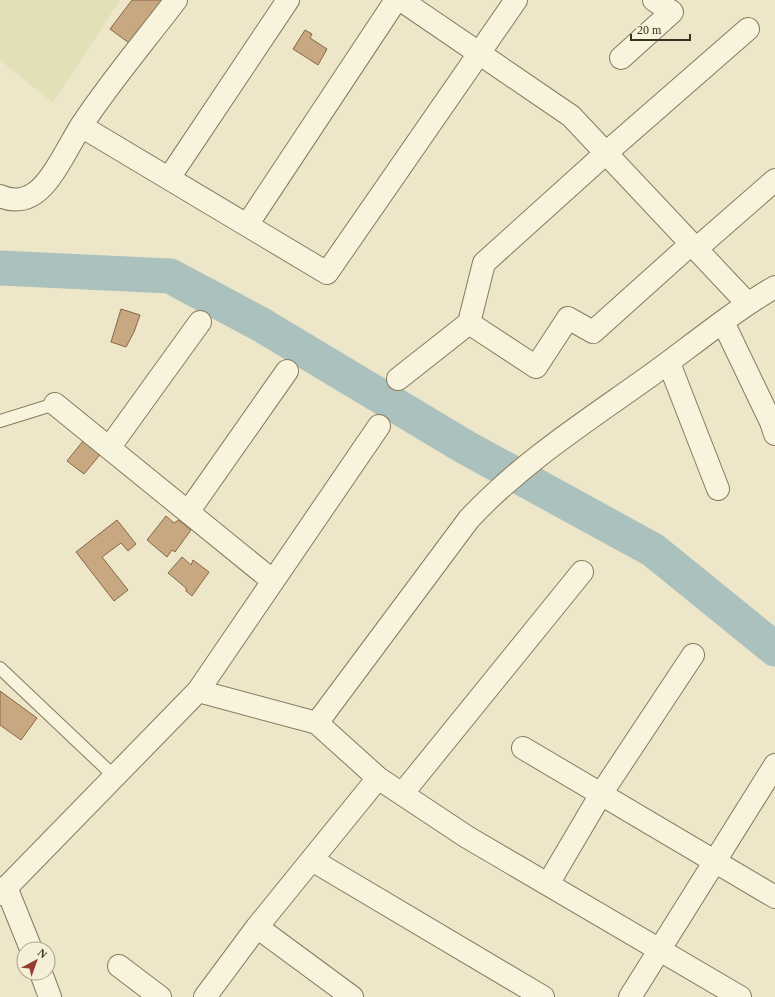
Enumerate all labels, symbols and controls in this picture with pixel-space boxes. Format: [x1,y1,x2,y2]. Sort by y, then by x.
scale bar [631,16,690,42]
text: 20 m [637,23,662,37]
north arrow [16,941,56,981]
text: N [36,946,50,961]

